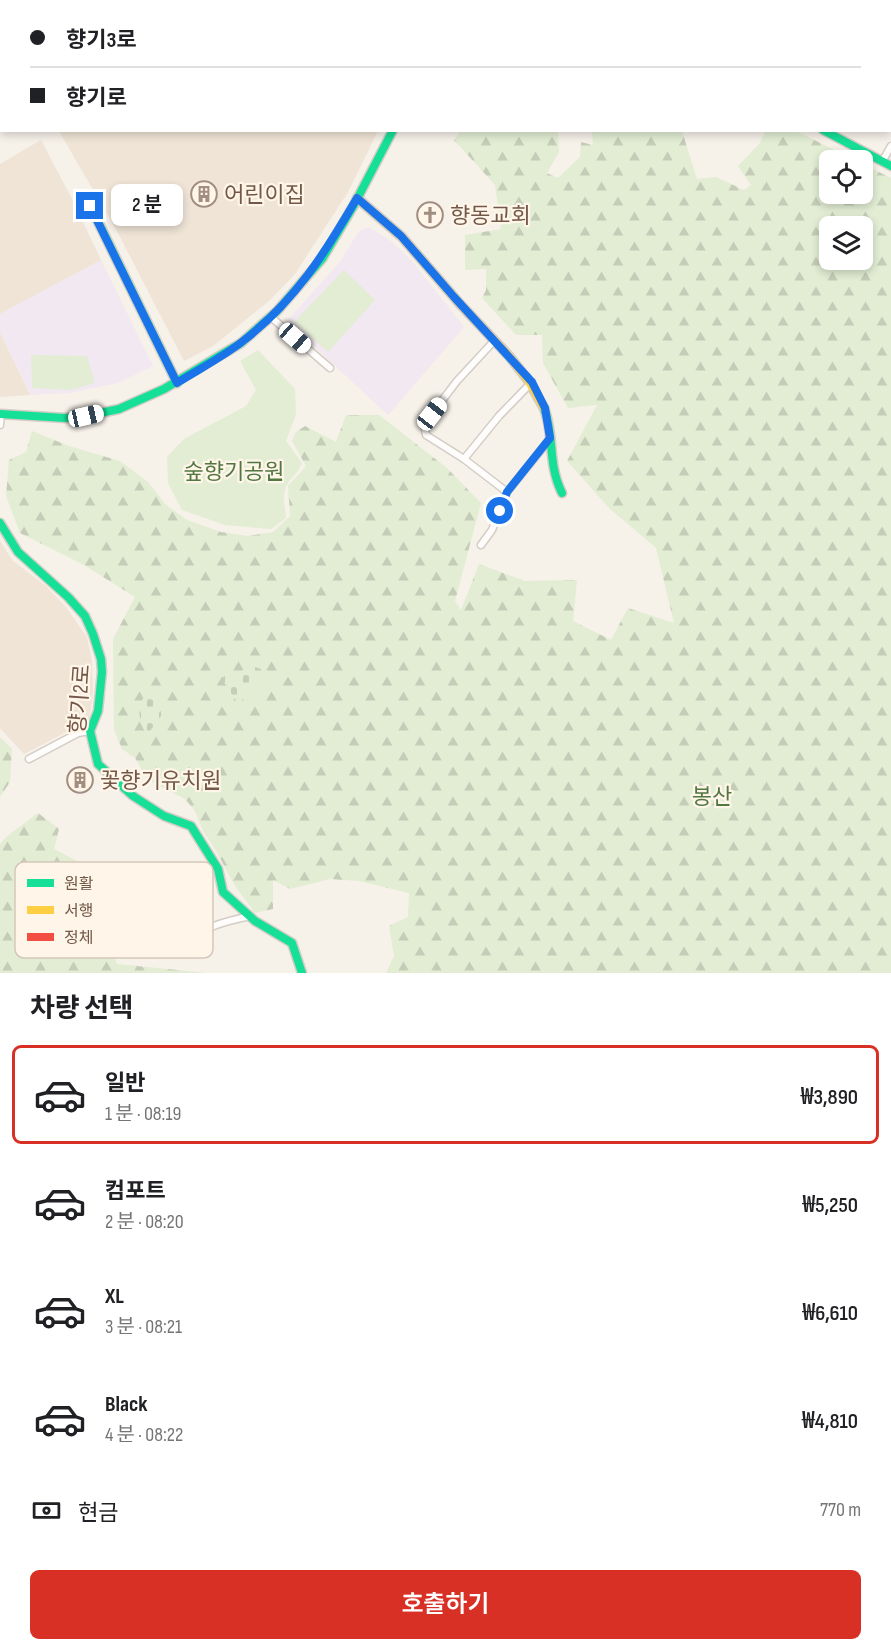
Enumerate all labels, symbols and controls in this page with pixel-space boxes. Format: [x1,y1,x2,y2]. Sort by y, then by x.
text: 향기3로 [66,27,137,54]
text: 향기로 [66,85,127,112]
map controls [819,150,873,270]
button: locate [819,150,873,204]
building icon: 어린이집 [189,179,219,209]
place label: 어린이집 [224,182,305,209]
callout: 2 분 [111,185,183,227]
route end [76,192,103,219]
text: 2 분 [132,193,162,217]
church icon: 향동교회 [415,200,445,230]
place label: 향동교회 [450,203,531,230]
button: layers [819,216,873,270]
car [276,319,314,357]
car [414,394,450,434]
car [66,403,106,429]
park label: 숲향기공원 [183,459,285,486]
route start [486,497,513,524]
street label: 향기2로 [65,663,96,735]
building icon: 꽃향기유치원 [65,765,95,795]
place label: 꽃향기유치원 [100,768,221,795]
park label: 봉산 [692,784,732,811]
legend [15,862,213,958]
text: 원활 [64,875,94,894]
text: 서행 [64,902,93,921]
text: 정체 [64,929,93,948]
text: 차량 선택 [30,993,134,1025]
icon: car [33,1068,87,1122]
text: 일반 [105,1070,145,1097]
text: ₩3,890 [801,1084,858,1111]
text: 1 분 · 08:19 [105,1102,181,1126]
icon: car [33,1176,87,1230]
text: 컴포트 [105,1178,166,1205]
text: ₩5,250 [802,1192,858,1219]
text: 2 분 · 08:20 [105,1210,184,1234]
text: XL [105,1283,124,1310]
icon: car [33,1284,87,1338]
text: ₩6,610 [802,1300,858,1327]
text: 3 분 · 08:21 [105,1315,182,1339]
text: Black [105,1391,147,1418]
icon: car [33,1392,87,1446]
text: ₩4,810 [802,1408,858,1435]
text: 4 분 · 08:22 [105,1423,183,1447]
icon: cash [30,1494,63,1527]
text: 770 m [820,1498,861,1522]
text: 현금 [78,1500,118,1527]
button: 호출하기 [30,1570,861,1639]

